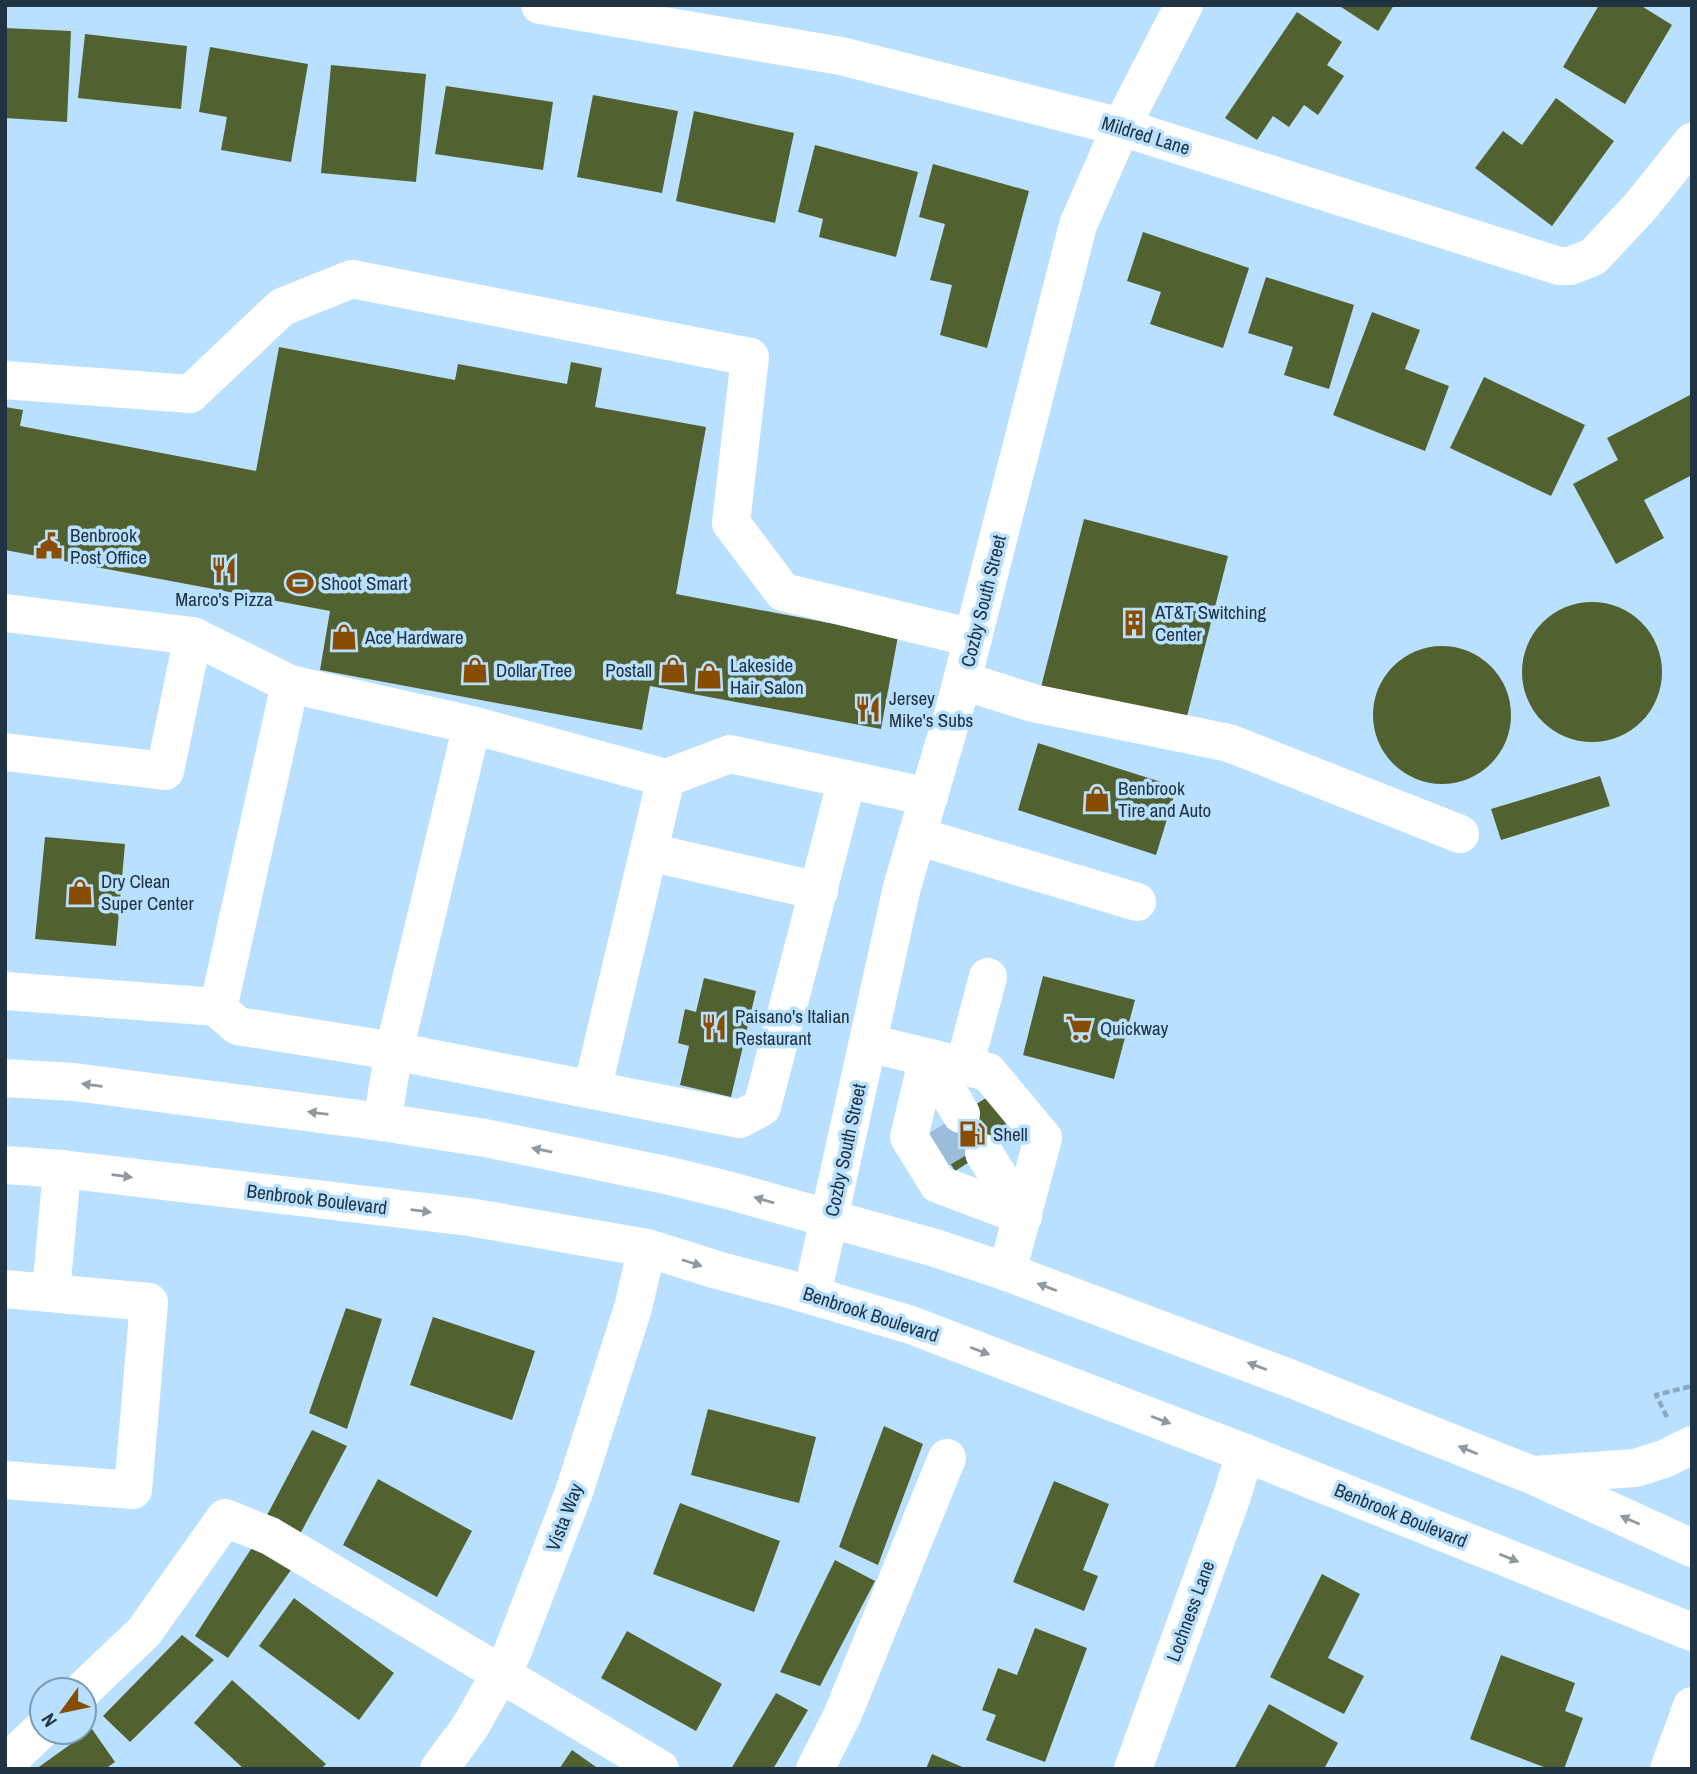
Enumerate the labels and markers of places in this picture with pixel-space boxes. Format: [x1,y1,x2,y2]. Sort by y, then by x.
place label: Benbrook Post Office [70,522,147,570]
public building icon: Benbrook Post Office [34,531,64,561]
restaurant icon: Marco's Pizza [209,555,239,585]
sports icon: Shoot Smart [285,568,315,598]
place label: Shoot Smart [321,570,408,596]
place label: Marco's Pizza [175,586,273,612]
place label: AT&T Switching Center [1154,599,1267,647]
building icon: AT&T Switching Center [1119,608,1149,638]
shop icon: Ace Hardware [329,622,359,652]
place label: Ace Hardware [364,624,464,650]
place label: Lakeside Hair Salon [730,652,804,700]
shop icon: Dollar Tree [460,655,490,685]
shop icon: Postall [658,655,688,685]
place label: Dollar Tree [496,657,572,683]
place label: Postall [605,657,652,683]
shop icon: Lakeside Hair Salon [694,661,724,691]
place label: Jersey Mike's Subs [889,685,974,733]
restaurant icon: Jersey Mike's Subs [853,694,883,724]
place label: Benbrook Tire and Auto [1118,775,1211,823]
shop icon: Benbrook Tire and Auto [1082,784,1112,814]
place label: Dry Clean Super Center [101,868,194,916]
shop icon: Dry Clean Super Center [65,877,95,907]
place label: Paisano's Italian Restaurant [735,1003,850,1051]
restaurant icon: Paisano's Italian Restaurant [699,1012,729,1042]
supermarket icon: Quickway [1064,1013,1094,1043]
place label: Quickway [1100,1015,1169,1041]
fuel station icon: Shell [957,1119,987,1149]
place label: Shell [993,1121,1028,1147]

